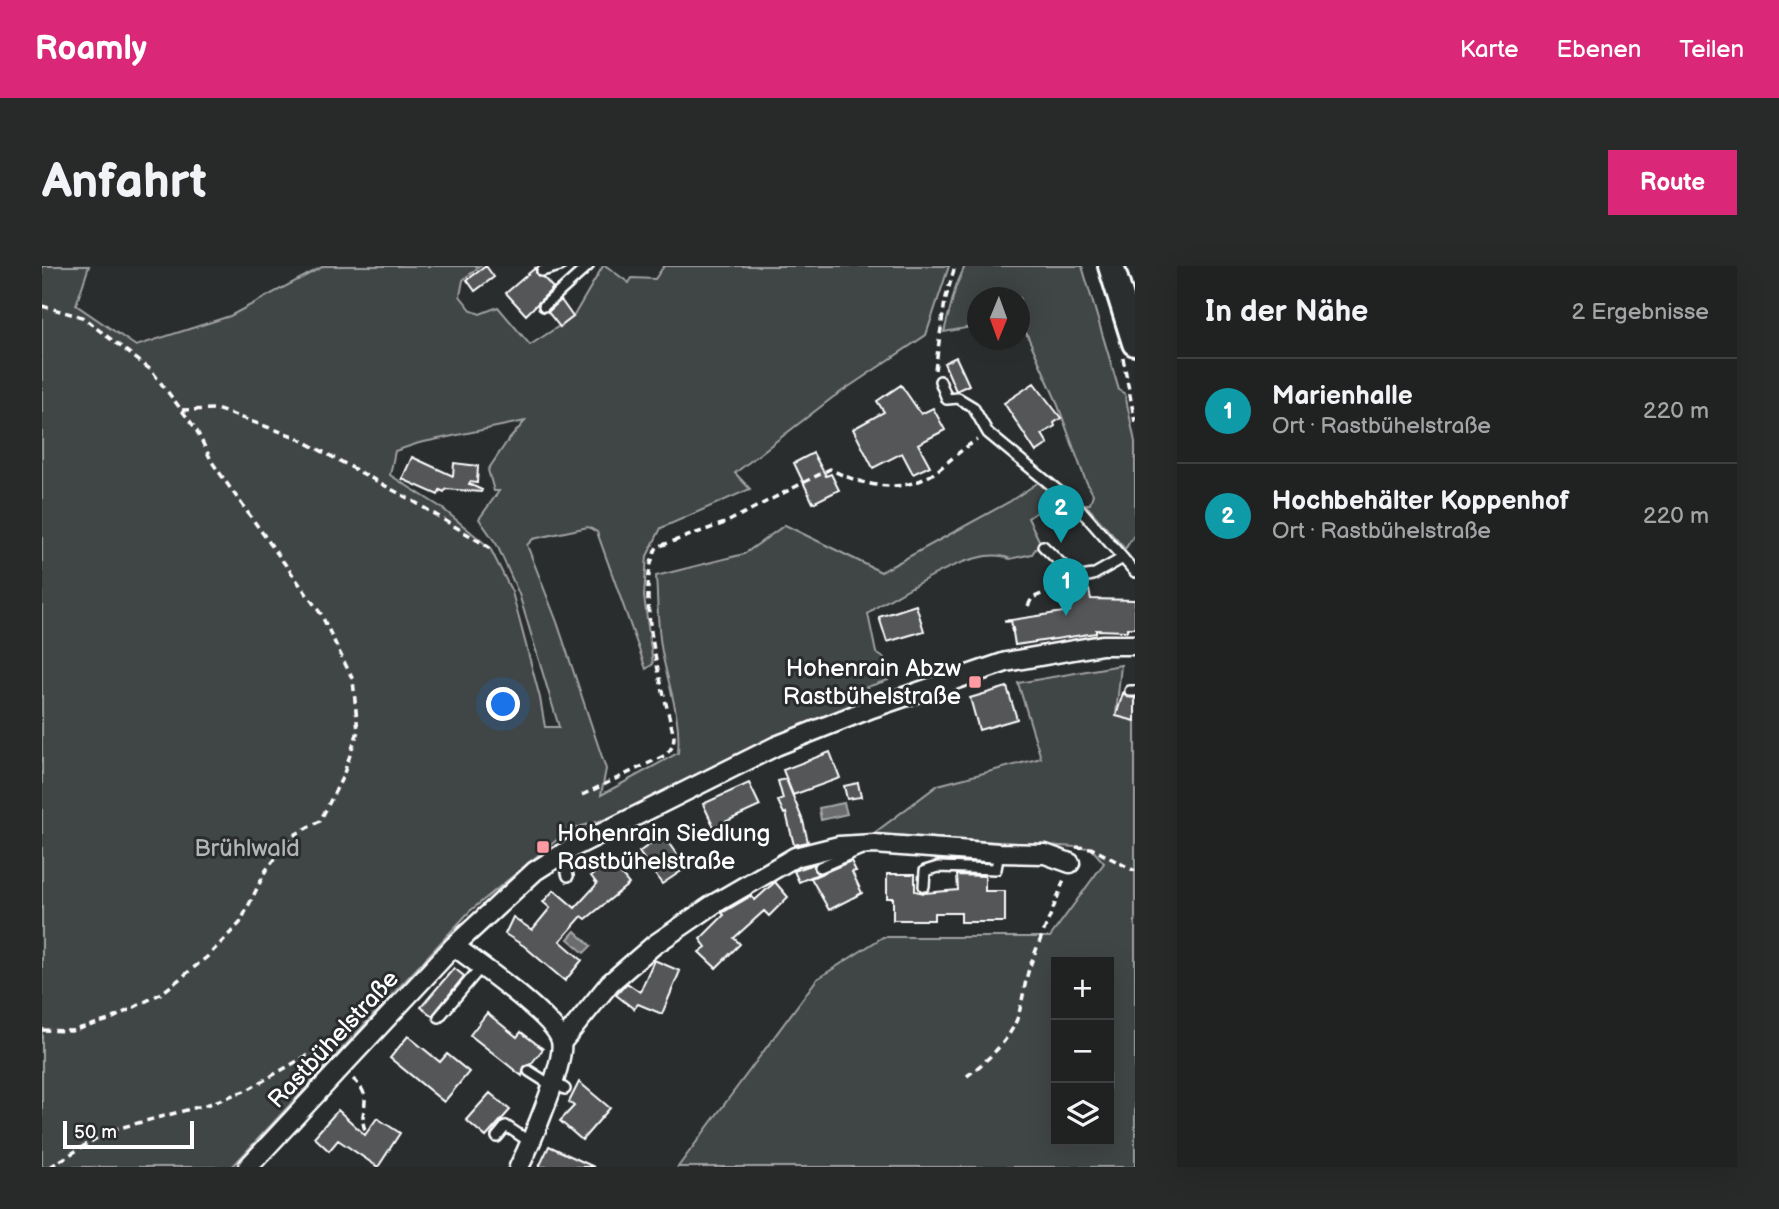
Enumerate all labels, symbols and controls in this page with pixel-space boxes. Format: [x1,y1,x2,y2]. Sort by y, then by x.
text: Roamly [35,29,147,69]
text: Karte [1460,35,1518,64]
text: Ebenen [1556,35,1641,64]
text: Teilen [1679,35,1744,64]
button: Route [1608,150,1737,215]
text: Anfahrt [42,153,207,212]
north arrow [967,287,1030,350]
text: In der Nähe [1205,294,1368,330]
text: 2 Ergebnisse [1572,298,1709,326]
text: Marienhalle [1272,381,1413,412]
text: 1 [1223,397,1233,425]
text: 220 m [1643,397,1709,425]
text: Ort · Rastbühelstraße [1272,412,1491,440]
pin: 2 [1038,485,1084,543]
text: Hochbehälter Koppenhof [1272,486,1569,517]
text: 2 [1221,502,1235,530]
text: 220 m [1643,502,1709,530]
text: Ort · Rastbühelstraße [1272,517,1491,545]
pin: 1 [1043,558,1089,616]
place label: Hohenrain Abzw Rastbühelstraße [783,654,961,711]
marker: Hohenrain Abzw Rastbühelstraße [967,674,983,690]
your location [486,687,520,721]
place label: Hohenrain Siedlung Rastbühelstraße [557,819,770,876]
park label: Brühlwald [194,834,300,863]
marker: Hohenrain Siedlung Rastbühelstraße [535,839,551,855]
map controls [1051,957,1114,1146]
button: + [1051,957,1114,1020]
street label: Rastbühelstraße [262,964,405,1114]
button: − [1051,1020,1114,1083]
button: layers [1051,1083,1114,1146]
scale bar [63,1118,194,1150]
text: 50 m [74,1121,117,1144]

